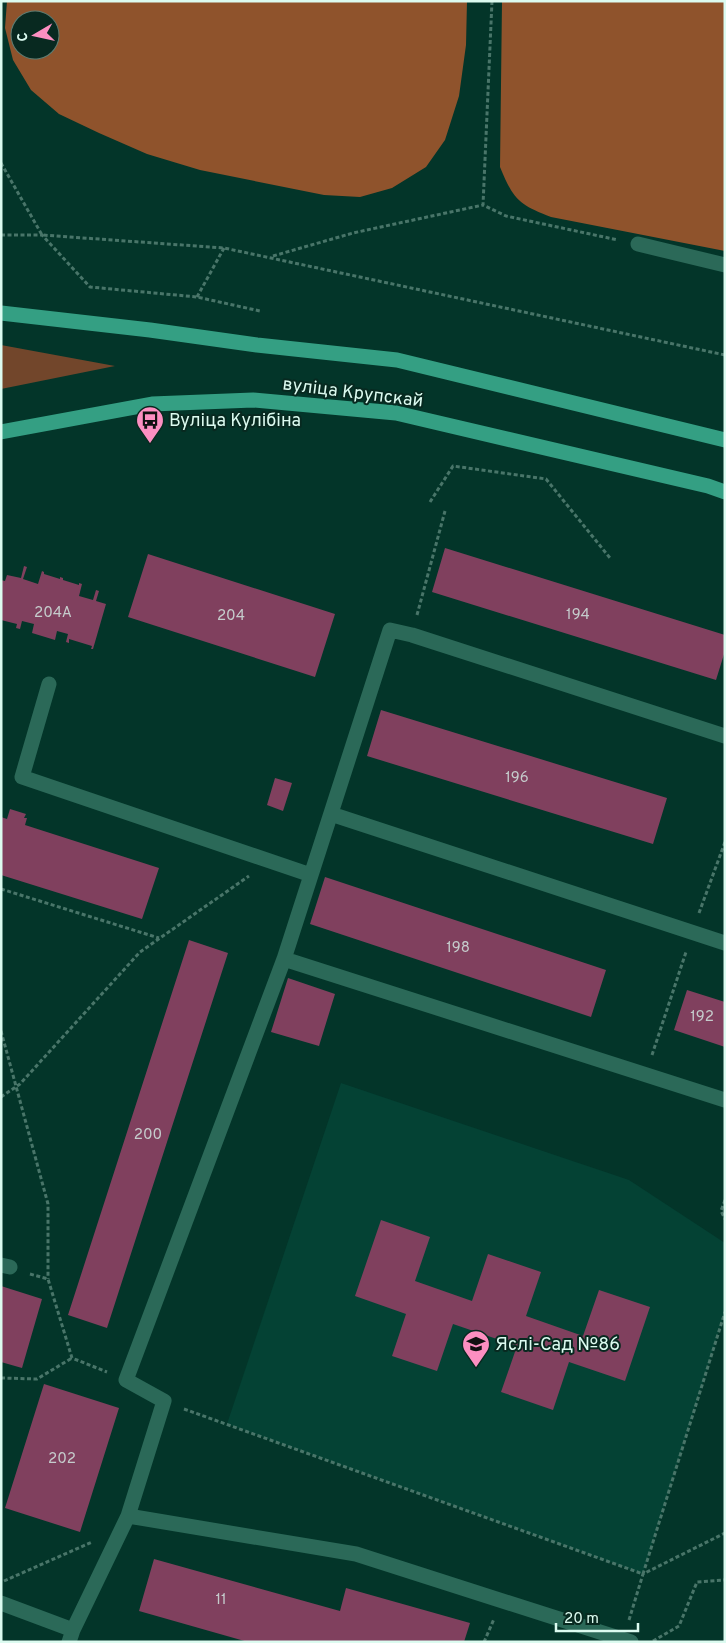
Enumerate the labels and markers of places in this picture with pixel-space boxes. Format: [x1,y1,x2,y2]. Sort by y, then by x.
bus stop icon: Вуліца Кулібіна [135,405,165,444]
place label: Вуліца Кулібіна [169,410,301,433]
school or university icon: Яслі-Сад №86 [461,1329,491,1368]
place label: Яслі-Сад №86 [495,1334,620,1357]

